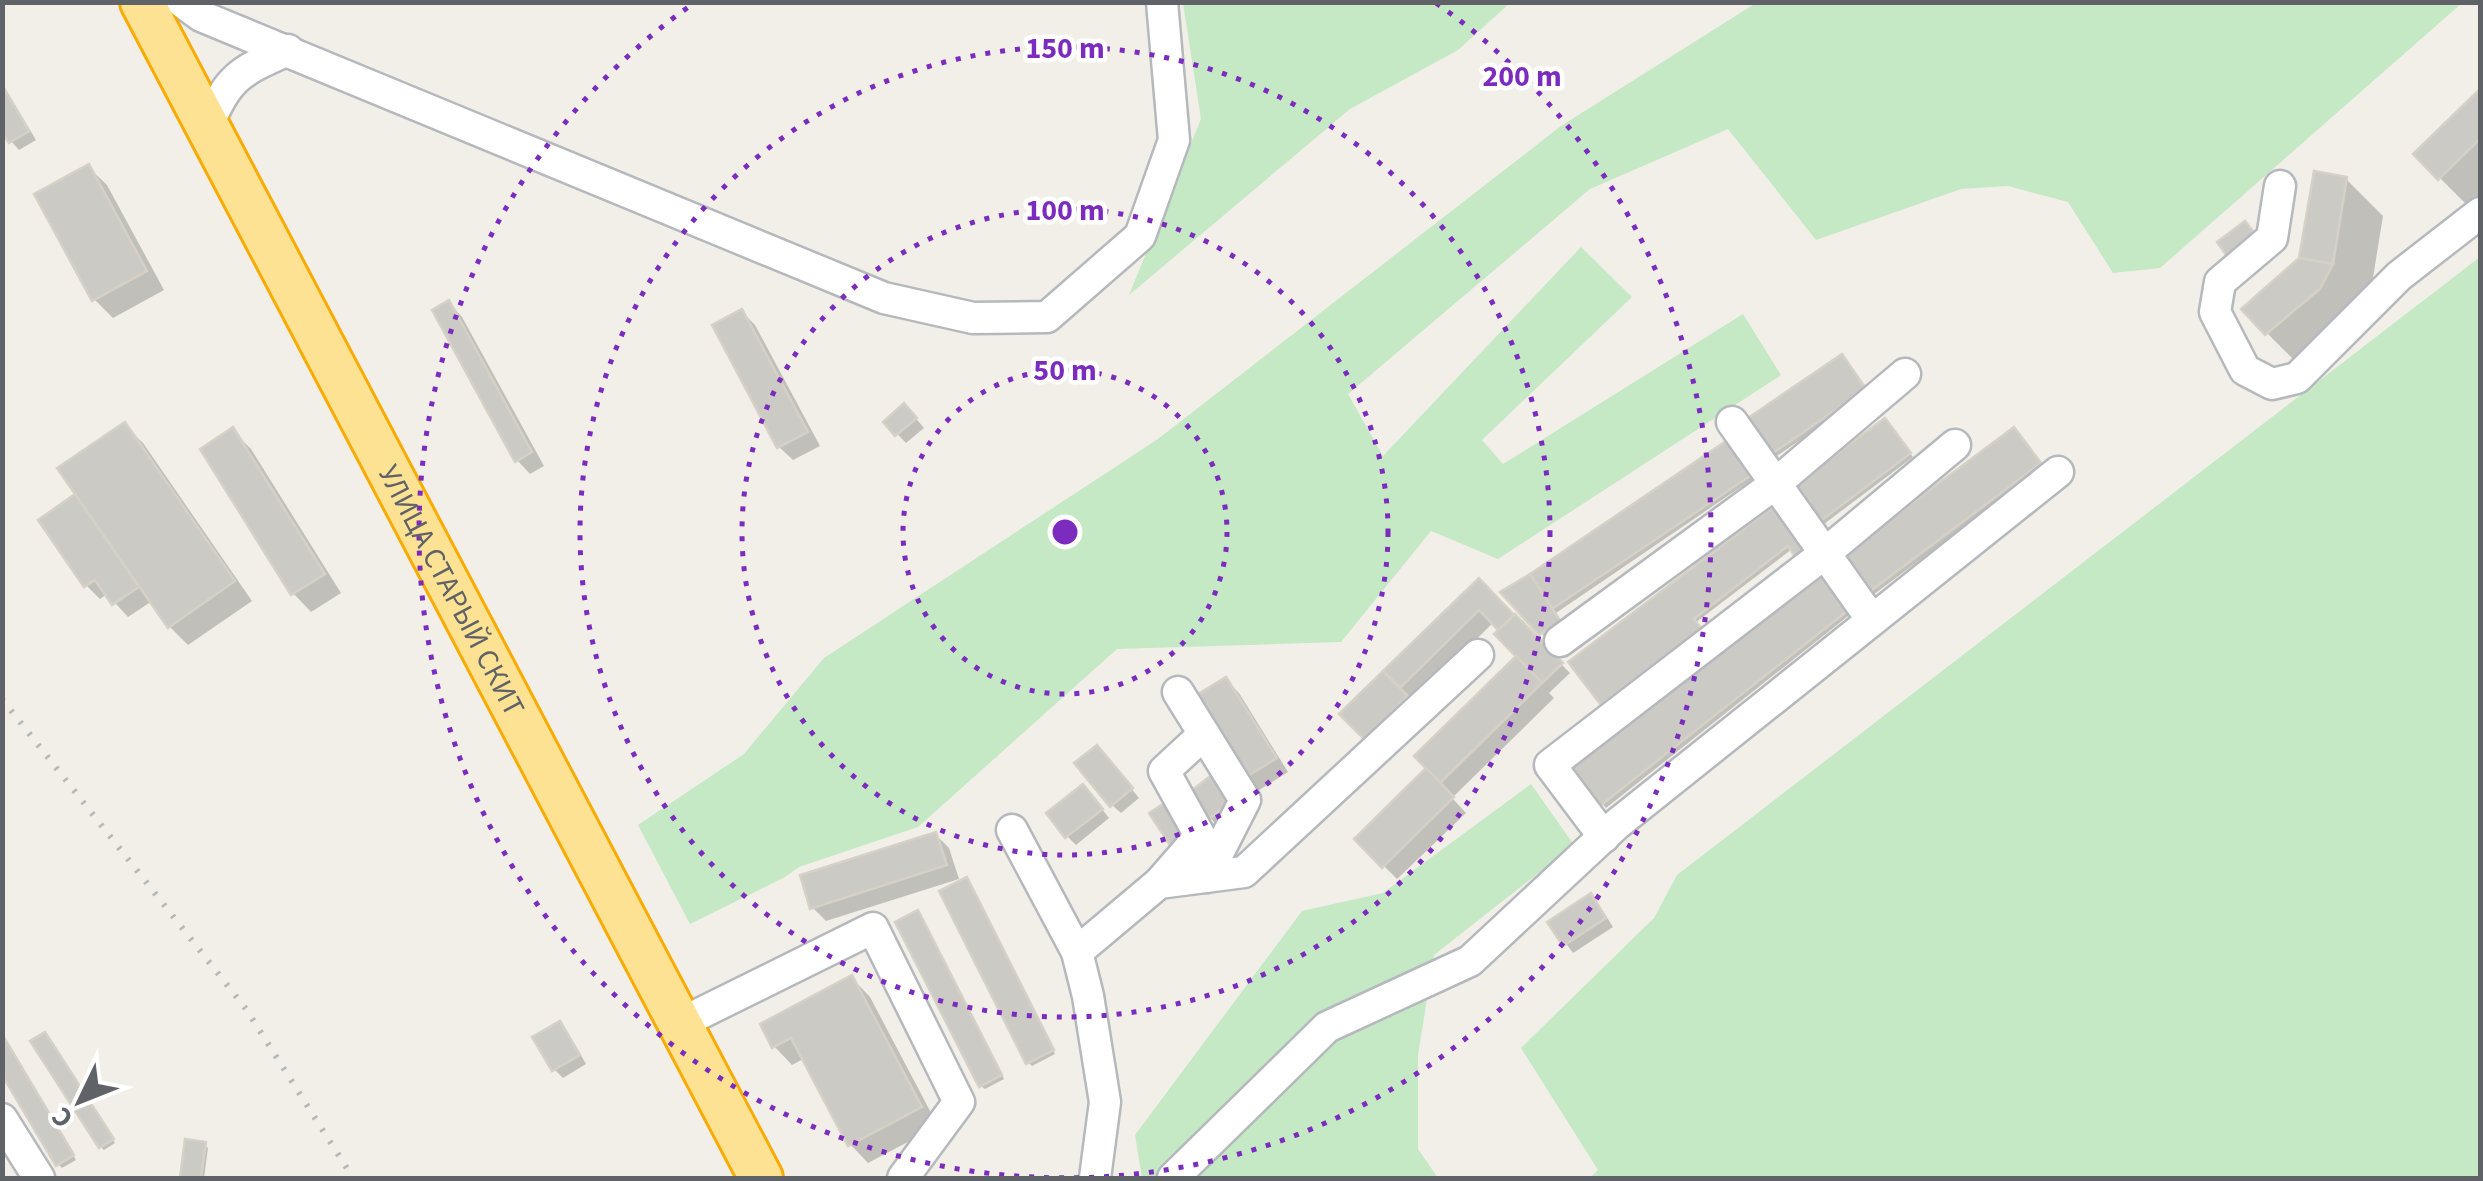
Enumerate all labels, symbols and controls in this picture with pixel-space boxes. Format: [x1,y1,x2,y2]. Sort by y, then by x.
text: 150 m [1025,27,1105,70]
text: 200 m [1482,55,1562,98]
text: 100 m [1025,189,1105,232]
text: 50 m [1033,349,1097,392]
street label: УЛИЦА СТАРЫЙ СКИТ [368,457,536,724]
centre of rings [1047,514,1083,550]
north arrow [30,1051,130,1151]
text: С [42,1098,83,1137]

